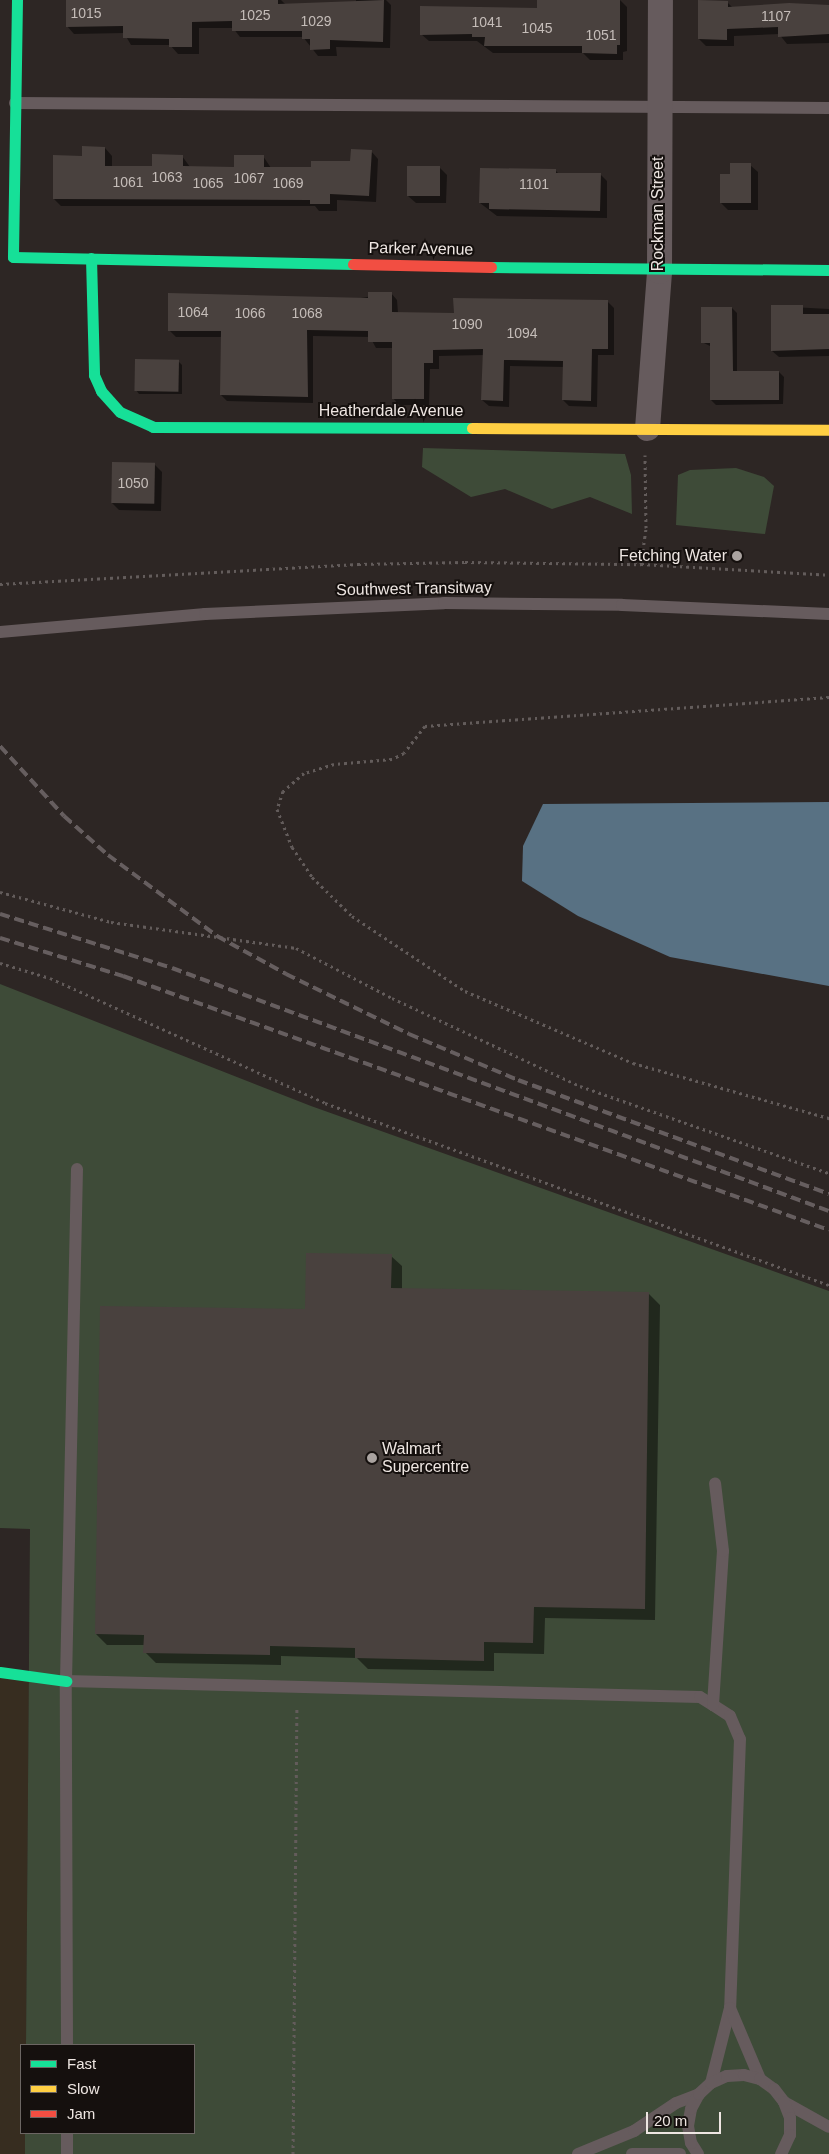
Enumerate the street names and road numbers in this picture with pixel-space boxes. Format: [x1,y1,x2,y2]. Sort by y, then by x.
street label: Rockman Street [648,157,668,271]
street label: Parker Avenue [368,238,474,260]
street label: Heatherdale Avenue [318,401,464,421]
street label: Southwest Transitway [336,578,492,600]

